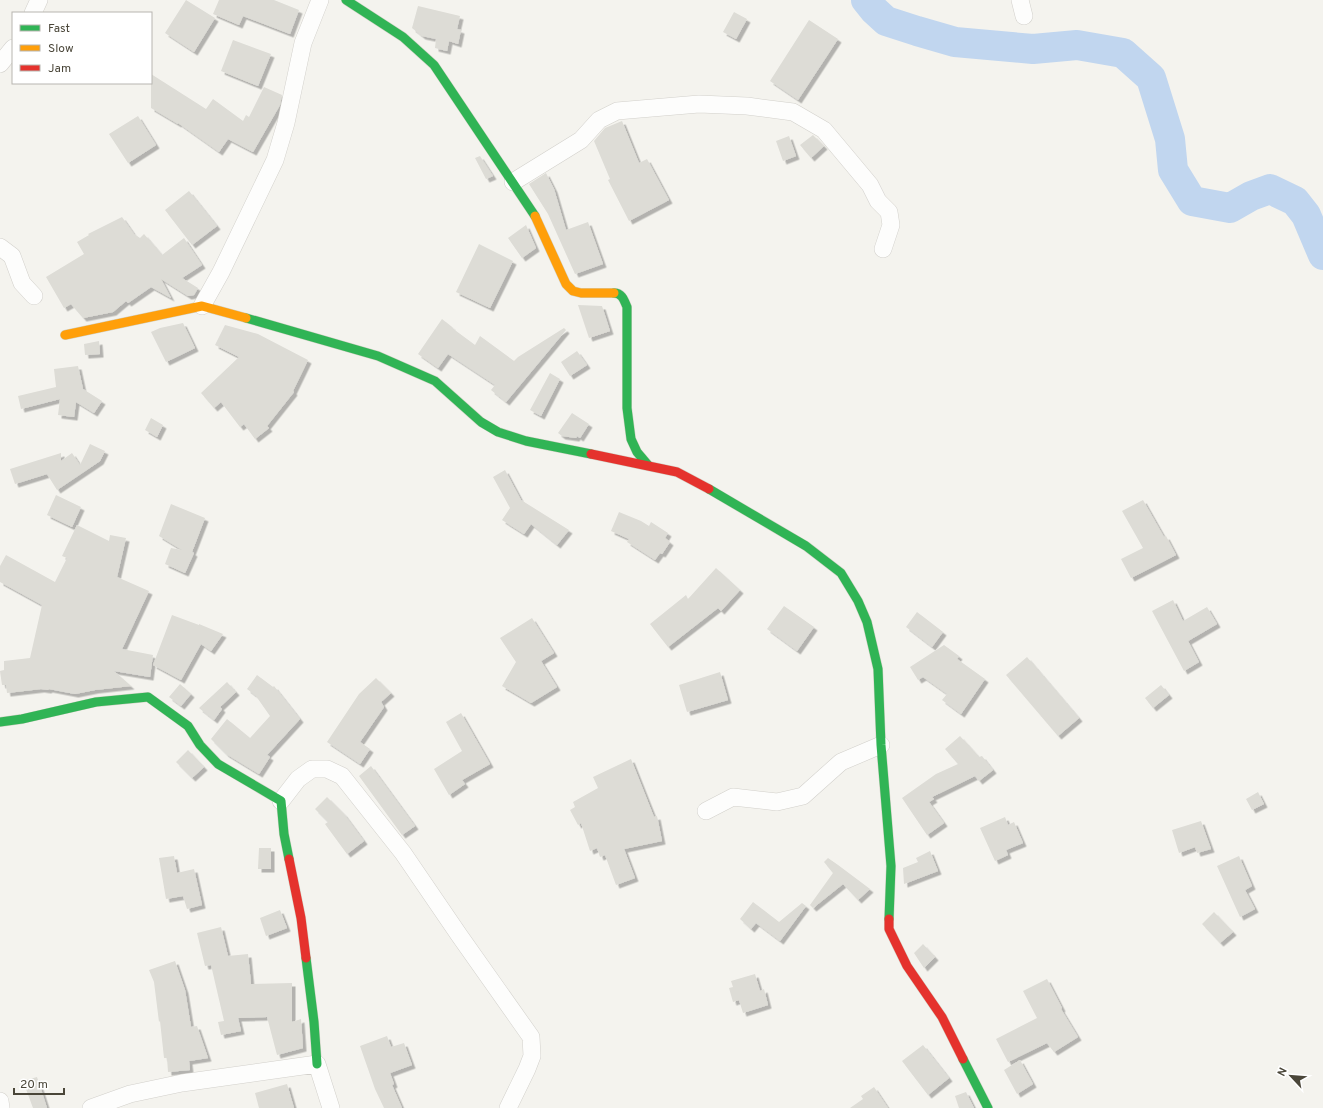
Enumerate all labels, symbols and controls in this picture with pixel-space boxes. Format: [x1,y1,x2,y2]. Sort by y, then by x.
legend [12,12,152,84]
text: Fast [48,21,70,37]
text: Slow [48,41,74,57]
text: Jam [48,61,71,77]
north arrow [1271,1056,1311,1096]
text: N [1275,1065,1291,1079]
scale bar [14,1070,64,1096]
text: 20 m [20,1077,48,1093]

